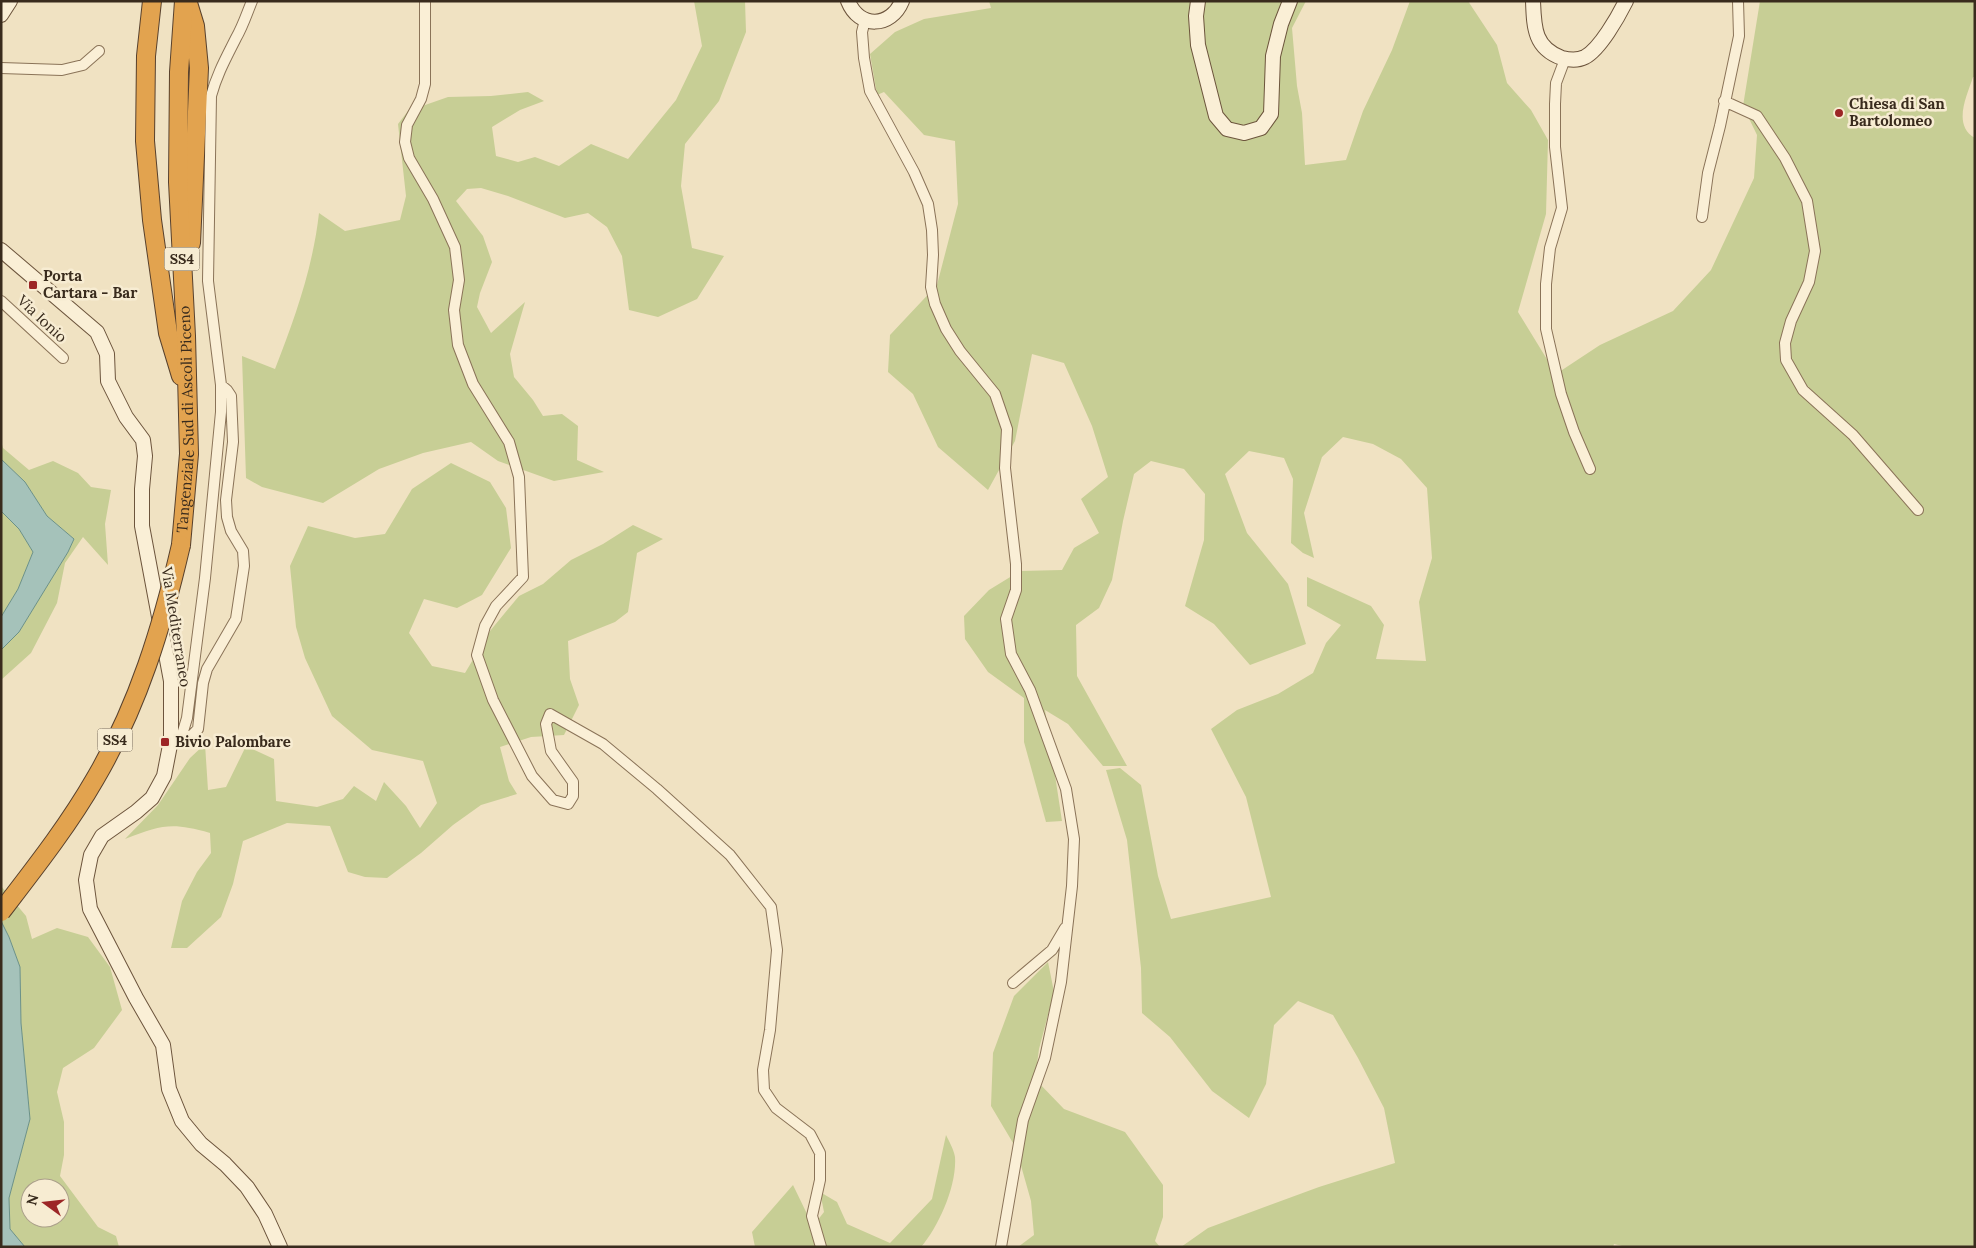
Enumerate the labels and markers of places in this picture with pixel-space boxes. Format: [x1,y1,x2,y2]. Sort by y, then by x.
place label: Chiesa di San Bartolomeo [1849,94,1945,130]
marker: Chiesa di San Bartolomeo [1833,107,1845,119]
place label: Porta Cartara - Bar [43,266,138,302]
marker: Porta Cartara - Bar [27,279,39,291]
place label: Bivio Palombare [175,732,291,751]
marker: Bivio Palombare [159,736,171,748]

